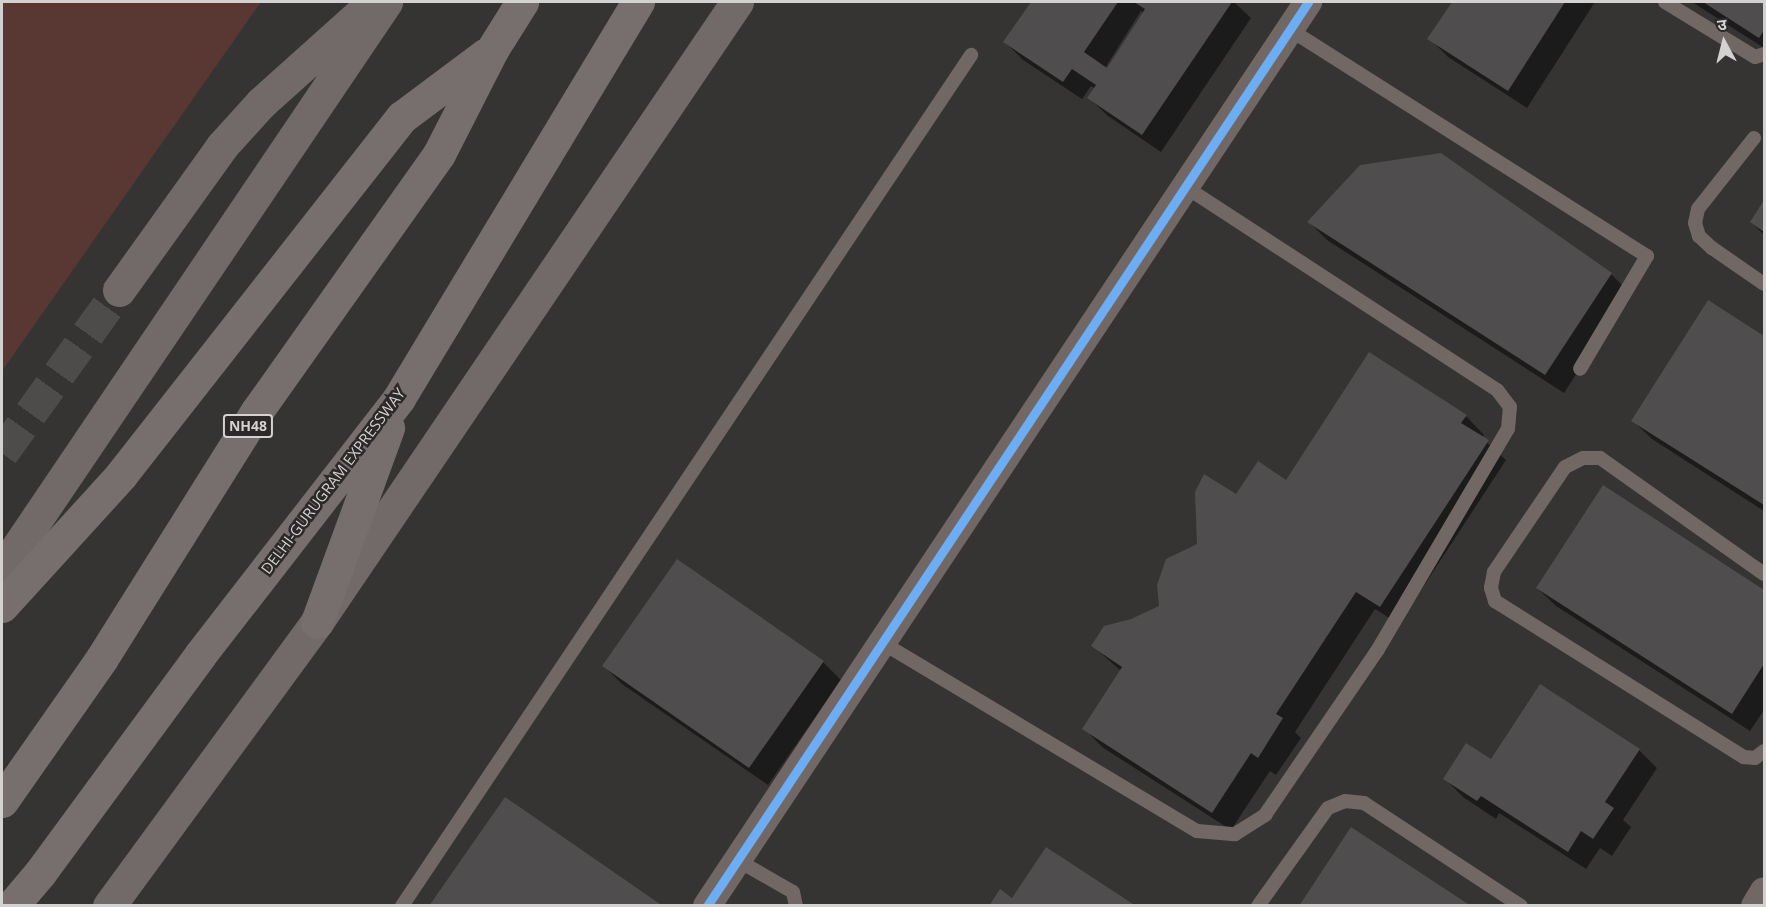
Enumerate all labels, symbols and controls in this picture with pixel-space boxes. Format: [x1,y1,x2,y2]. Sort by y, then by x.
north arrow [1694,12,1754,72]
text: उ [1716,13,1728,36]
street label: DELHI-GURUGRAM EXPRESSWAY [257,385,409,577]
road number: NH48 [222,415,274,437]

